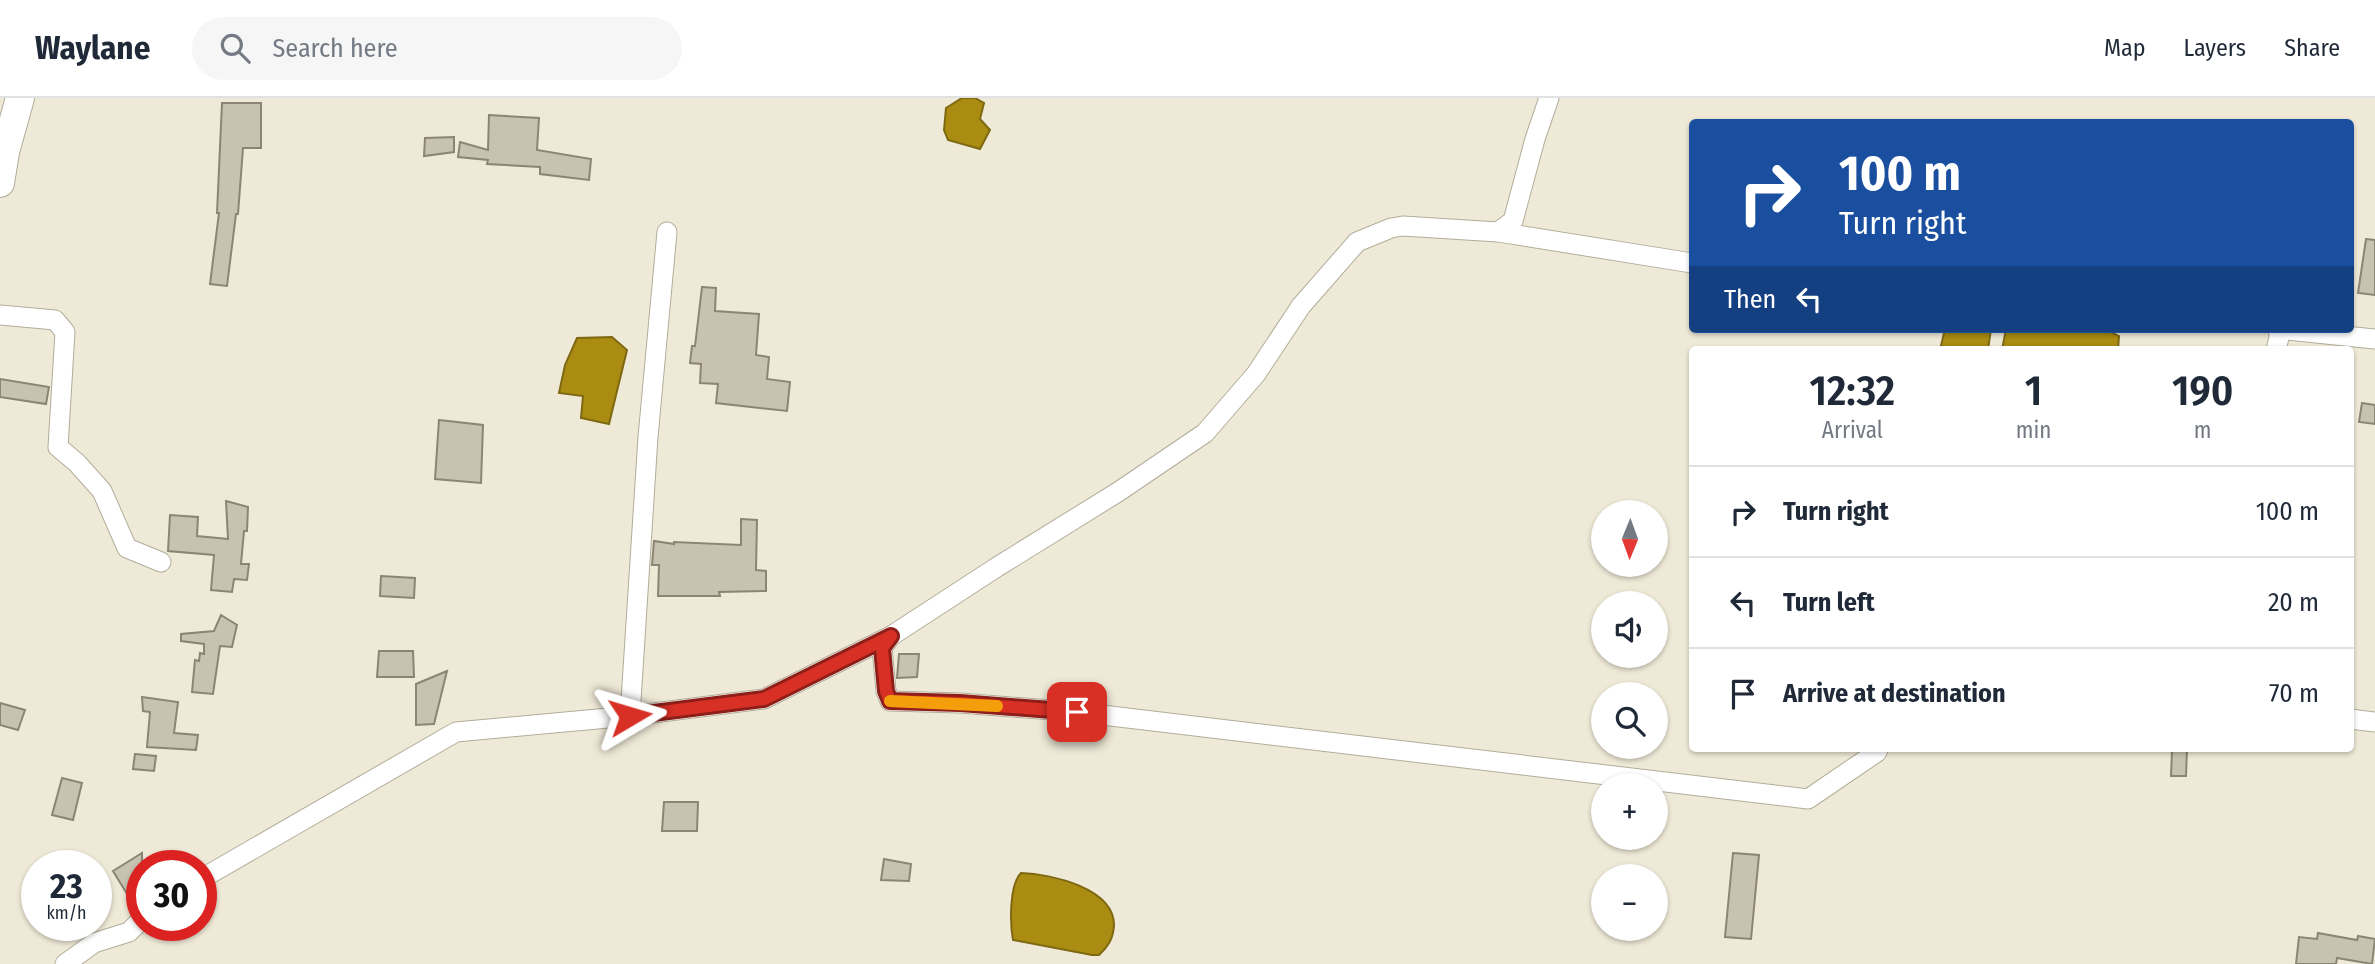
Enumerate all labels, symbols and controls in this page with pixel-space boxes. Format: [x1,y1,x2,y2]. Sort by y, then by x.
search box [192,17,682,80]
text: Waylane [35,28,150,68]
icon: search [216,29,254,67]
text: Search here [272,33,398,64]
text: Map [2104,34,2146,62]
text: Layers [2184,34,2246,62]
text: Share [2284,34,2340,62]
text: 100 m [1839,144,1961,203]
icon: right [1724,147,1815,238]
text: Turn right [1839,204,1966,242]
icon: left [1790,280,1828,318]
text: Then [1724,284,1776,315]
text: 12:32 [1810,366,1895,416]
text: 1 [2025,366,2042,416]
text: 190 [2172,366,2233,416]
text: Arrival [1822,416,1883,444]
text: min [2016,416,2051,444]
text: m [2194,416,2211,444]
icon: right [1724,493,1762,531]
text: Turn right [1783,496,1889,527]
text: 100 m [2256,496,2319,527]
north arrow [1591,500,1668,578]
map controls [1591,500,1668,941]
icon: left [1724,584,1762,622]
text: Turn left [1783,587,1875,618]
text: 20 m [2268,587,2319,618]
button: sound [1591,591,1668,668]
icon: arrive [1724,675,1762,713]
text: Arrive at destination [1783,678,2006,709]
text: 70 m [2269,678,2319,709]
position arrow [593,679,667,753]
pin [1047,682,1107,742]
button: search [1591,682,1668,759]
icon: arrive [1058,693,1096,731]
button: + [1591,773,1668,850]
speed limit sign: 30 [126,850,217,941]
button: − [1591,864,1668,941]
text: 23 [50,865,83,907]
text: km/h [46,902,87,924]

